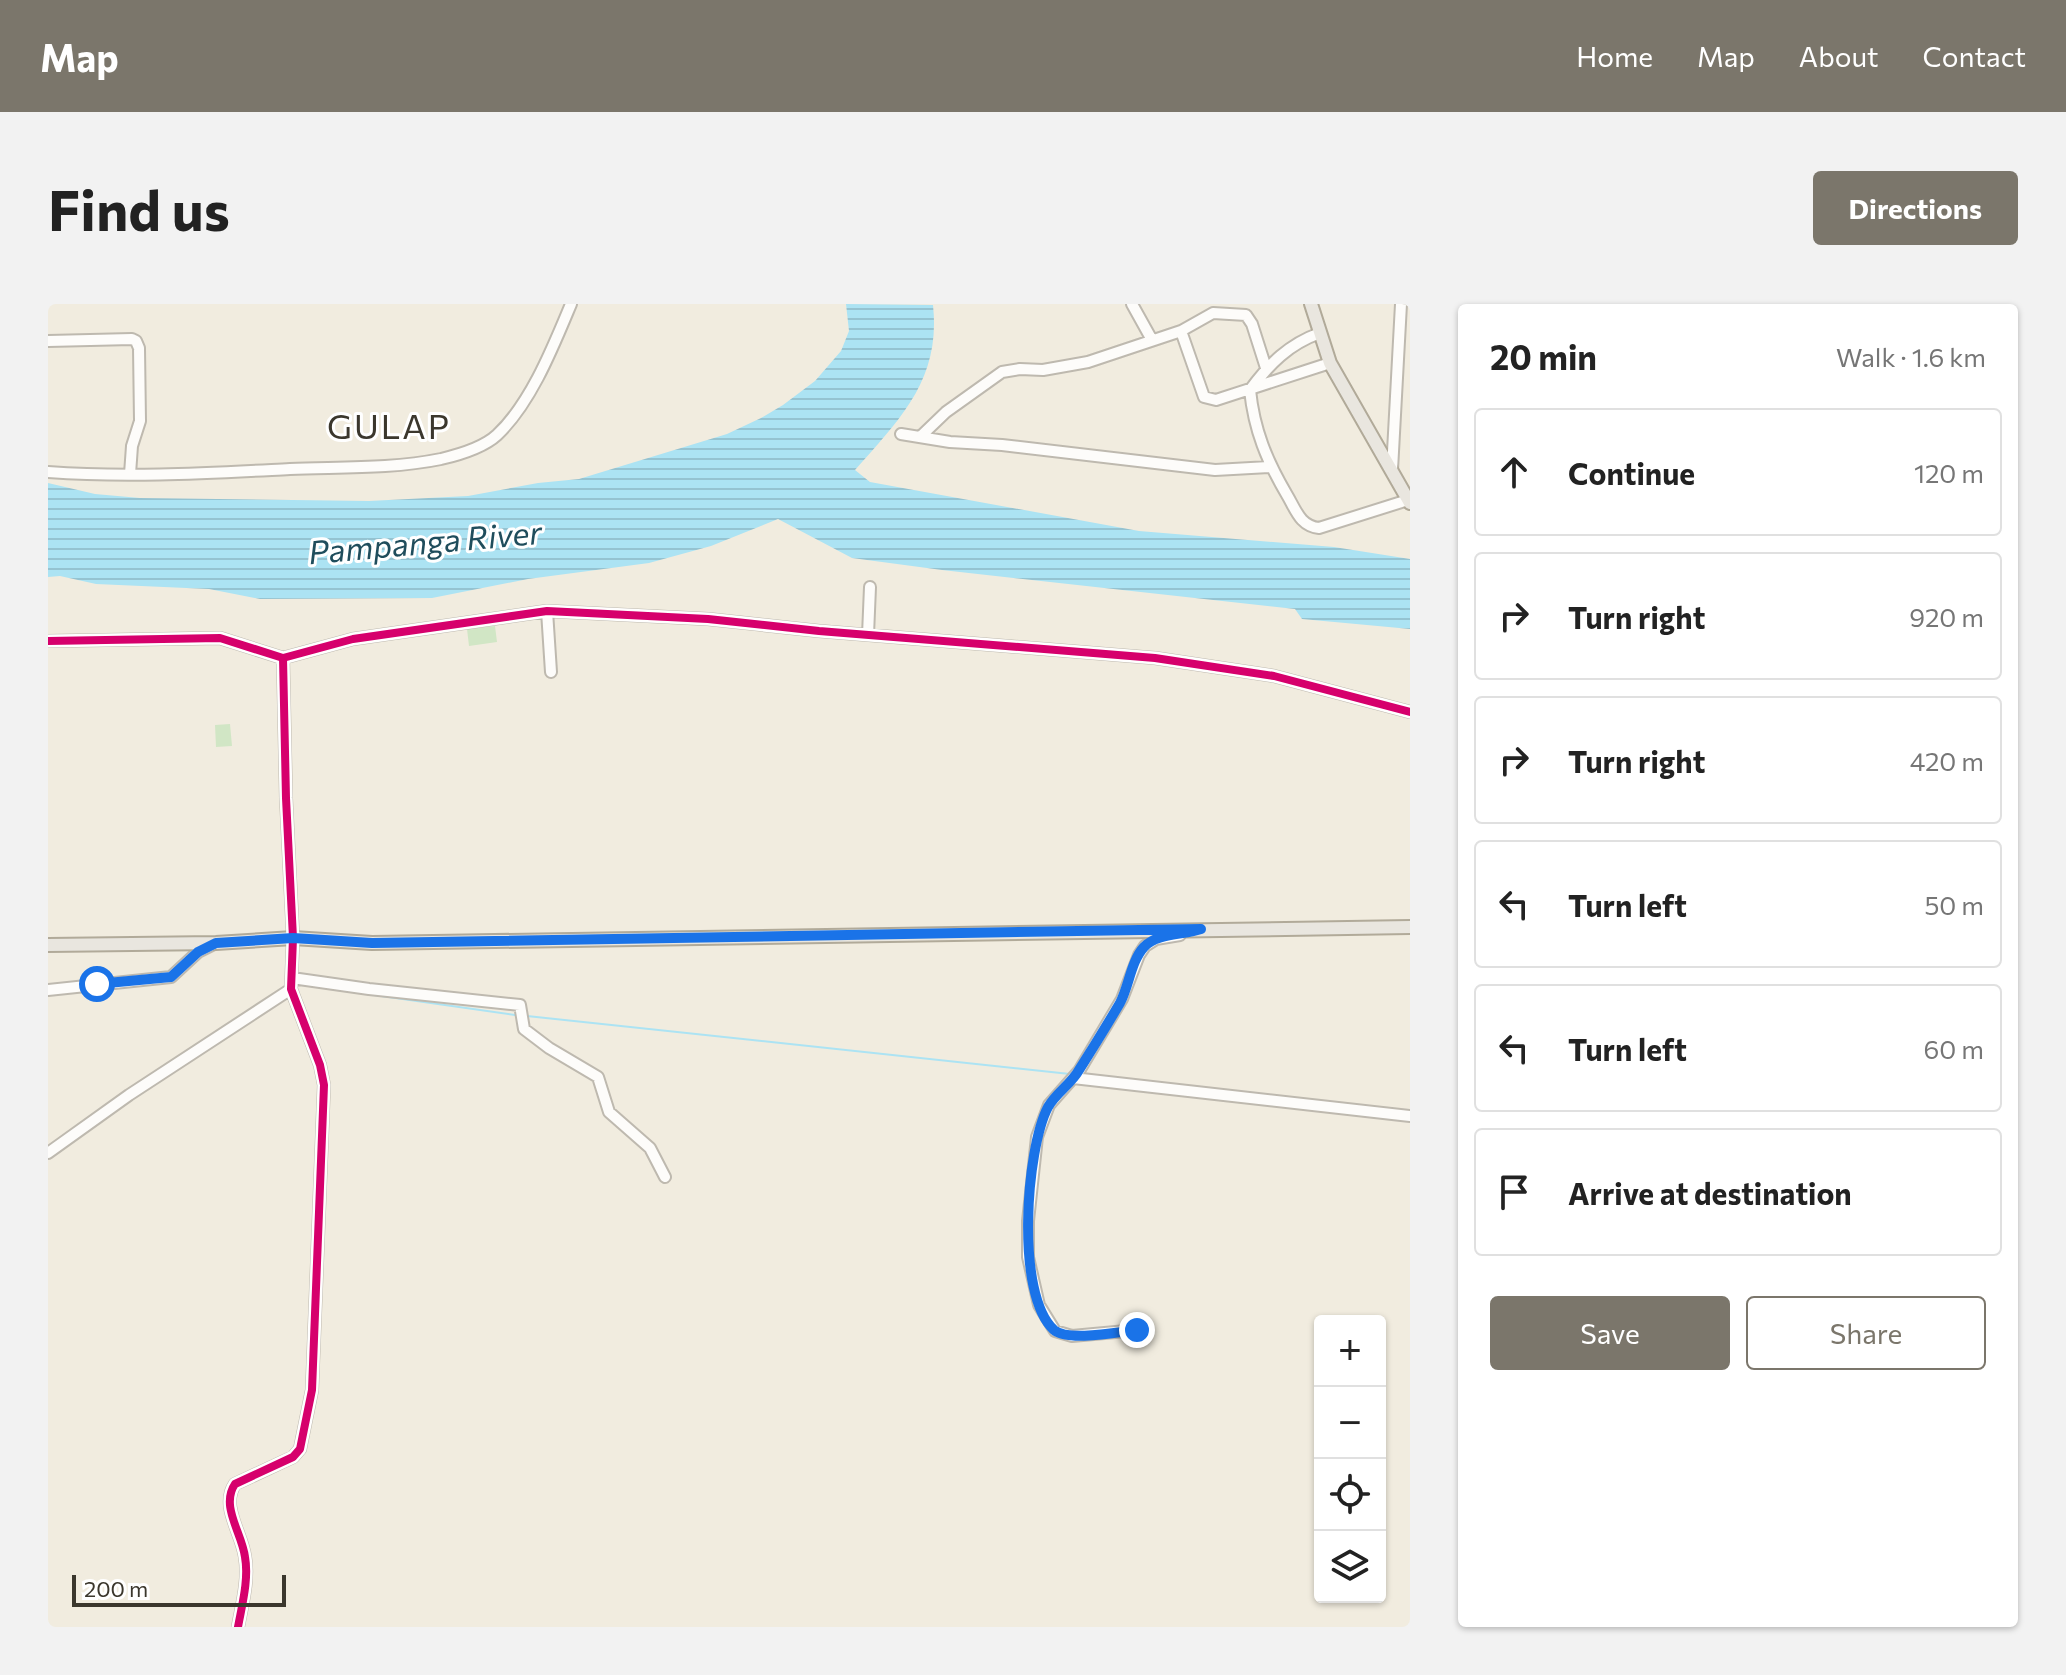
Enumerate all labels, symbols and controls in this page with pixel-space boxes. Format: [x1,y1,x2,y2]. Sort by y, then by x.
text: Map [40,33,119,80]
text: Home [1576,39,1653,73]
text: Map [1697,39,1755,73]
text: About [1799,39,1879,73]
text: Contact [1923,39,2026,73]
button: Directions [1813,171,2018,245]
text: Find us [48,174,230,243]
text: 20 min [1490,335,1597,377]
text: Walk · 1.6 km [1836,341,1986,372]
district label: GULAP [327,404,451,446]
icon: ahead [1492,450,1536,494]
text: Continue [1568,454,1695,491]
text: 120 m [1914,457,1984,488]
water label: Pampanga River [307,511,545,571]
icon: right [1492,594,1536,638]
text: Turn right [1568,598,1705,635]
text: 920 m [1909,601,1984,632]
icon: right [1492,738,1536,782]
text: Turn right [1568,742,1705,779]
text: 420 m [1910,745,1984,776]
icon: left [1492,882,1536,926]
text: Turn left [1568,886,1687,923]
text: 50 m [1924,889,1984,920]
route start [79,966,115,1002]
icon: left [1492,1026,1536,1070]
text: Turn left [1568,1030,1687,1067]
text: 60 m [1924,1033,1984,1064]
icon: arrive [1492,1170,1536,1214]
text: Arrive at destination [1568,1174,1852,1211]
button: Save [1490,1296,1730,1370]
button: Share [1746,1296,1986,1370]
route end [1119,1312,1155,1348]
map controls [1314,1315,1386,1603]
button: + [1314,1315,1386,1387]
button: − [1314,1387,1386,1459]
button: locate [1314,1459,1386,1531]
button: layers [1314,1531,1386,1603]
scale bar [72,1571,286,1607]
text: 200 m [84,1575,148,1602]

